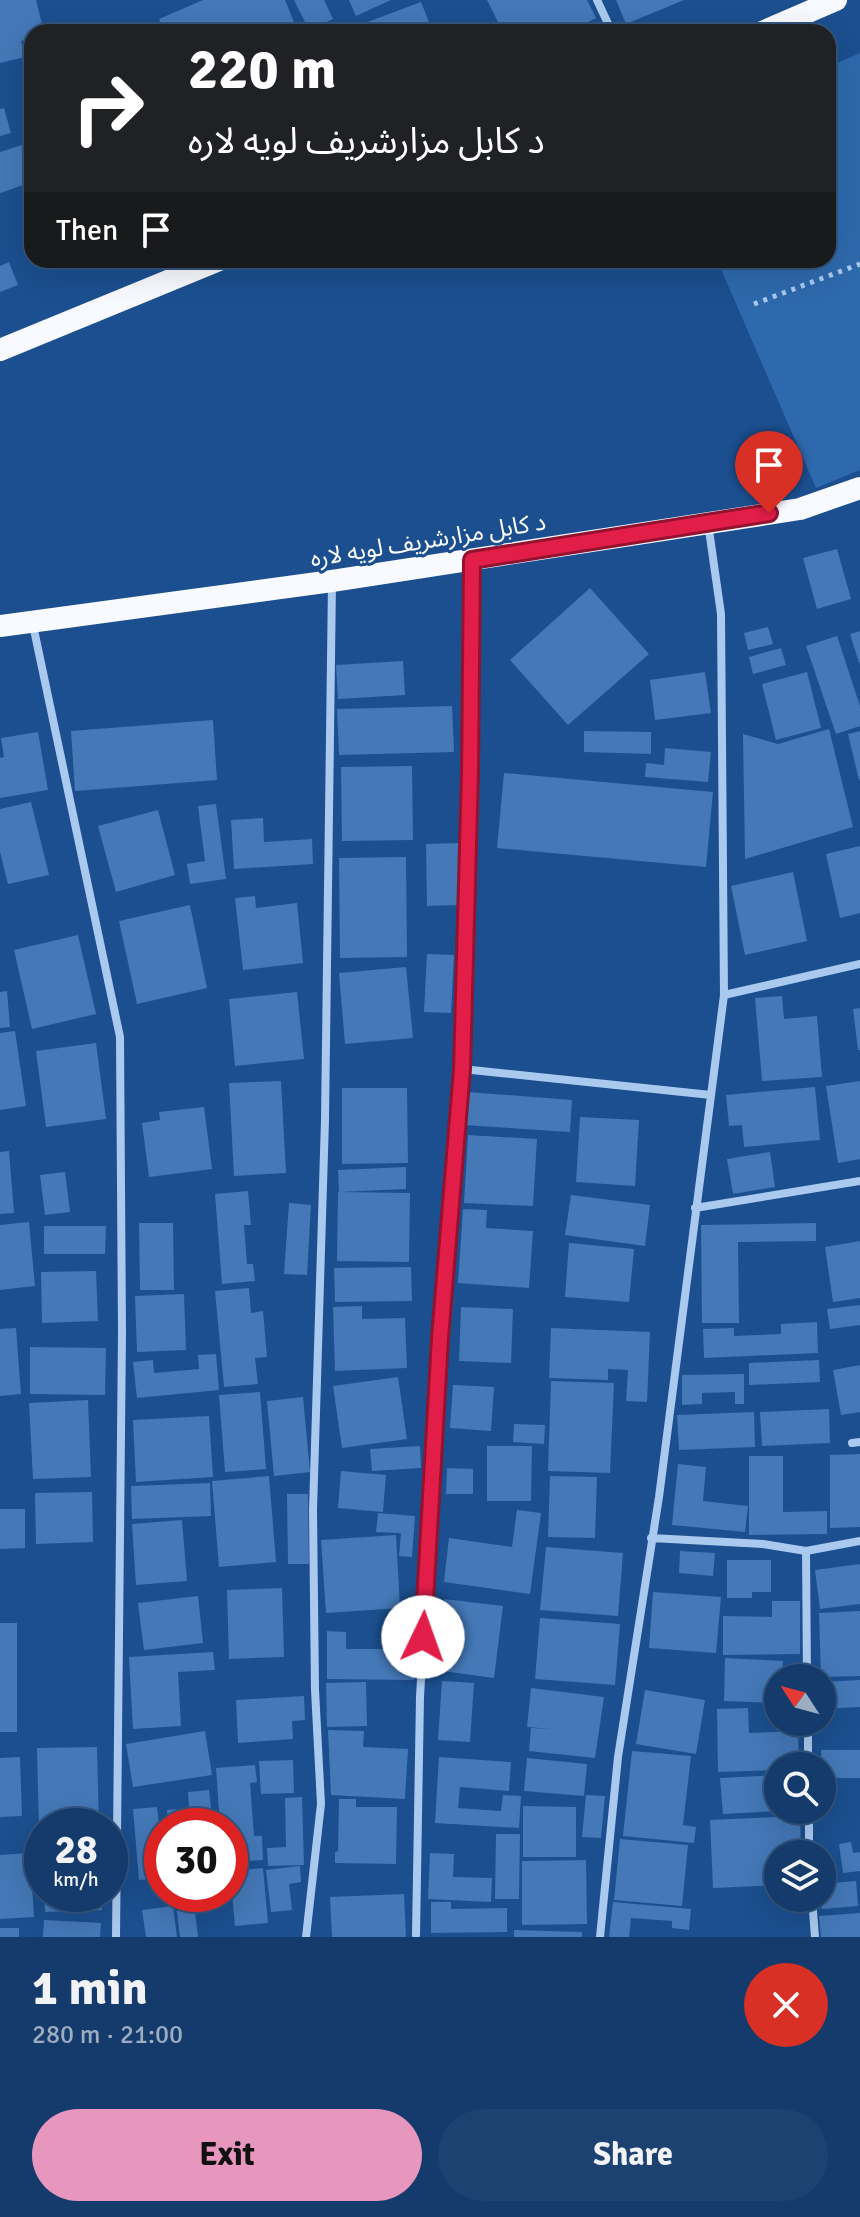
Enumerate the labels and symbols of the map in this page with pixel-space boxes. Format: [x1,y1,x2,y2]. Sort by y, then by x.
pin [735,431,803,513]
street label: د کابل مزارشریف لویه لاره [308,507,548,573]
position arrow [381,1595,465,1679]
north arrow [764,1664,836,1736]
speed limit sign: 30 [144,1808,248,1912]

